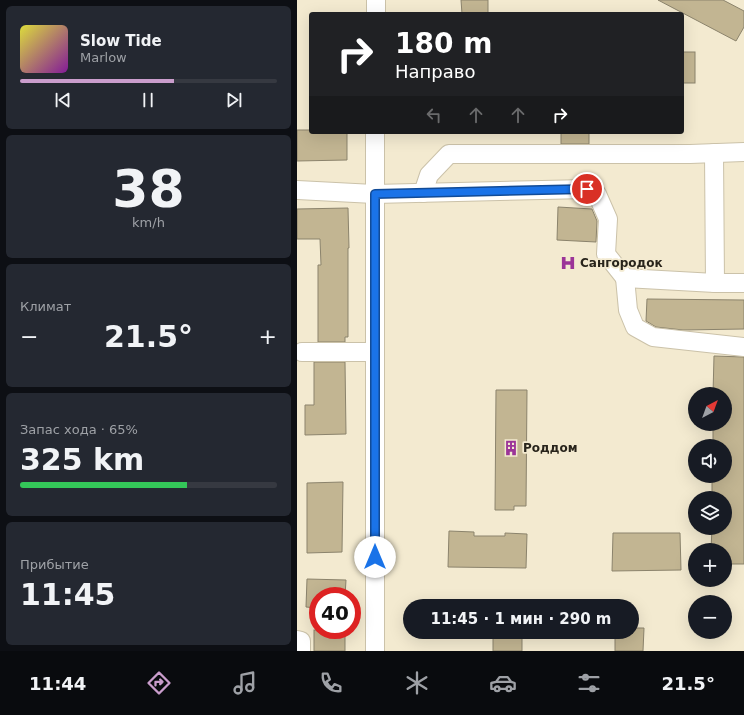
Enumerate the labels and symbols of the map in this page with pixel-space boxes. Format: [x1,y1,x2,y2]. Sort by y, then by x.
pin [570,172,604,206]
hospital icon: Сангородок [559,254,577,272]
place label: Сангородок [580,256,663,270]
north arrow [688,387,732,431]
building icon: Роддом [502,439,520,457]
place label: Роддом [523,441,577,455]
position arrow [354,536,396,578]
speed limit sign: 40 [309,587,361,639]

